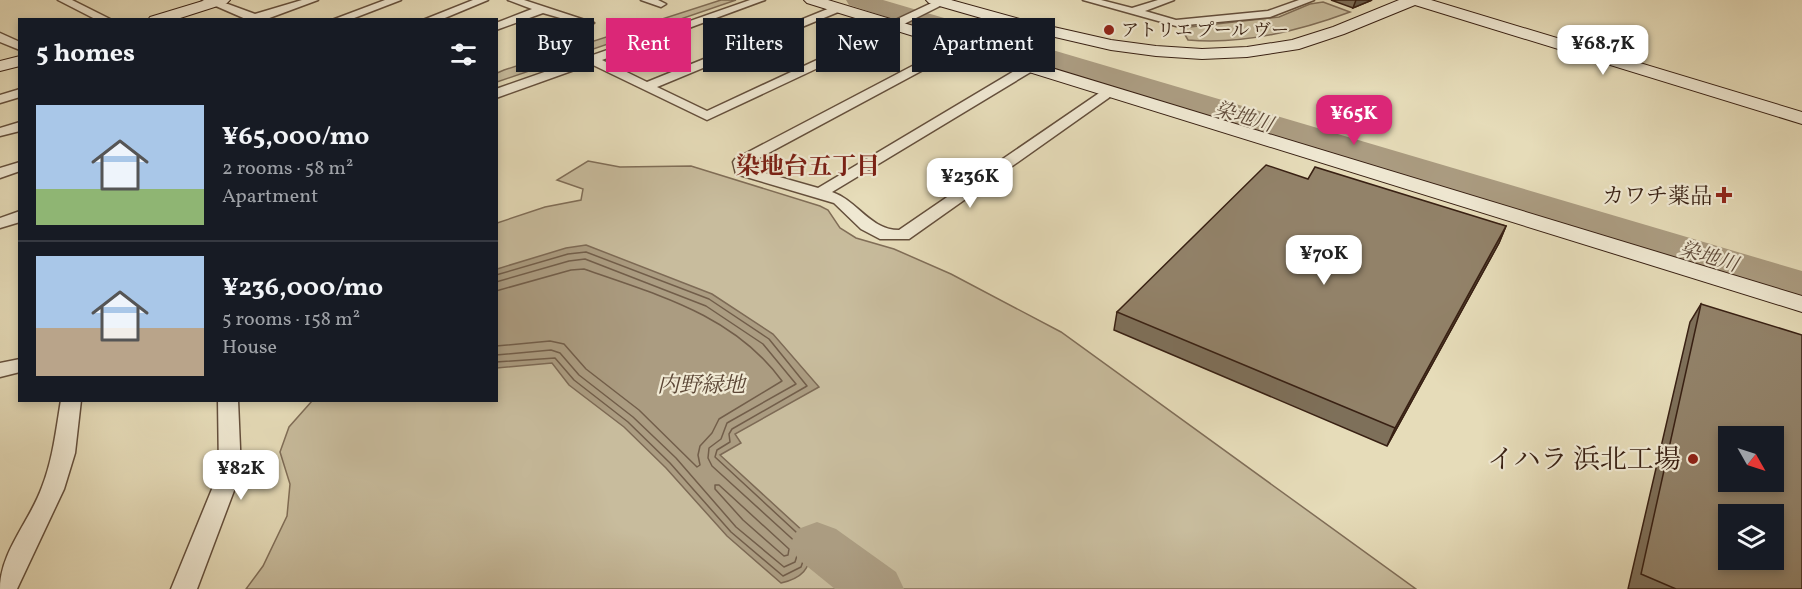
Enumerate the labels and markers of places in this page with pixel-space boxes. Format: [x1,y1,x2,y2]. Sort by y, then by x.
place label: アトリエ プール ヴー [1121,19,1289,44]
marker: アトリエ プール ヴー [1102,23,1116,37]
pin: ¥68.7K [1554,25,1652,76]
pin: ¥65K [1318,95,1390,146]
pin: ¥236K [928,158,1012,209]
place label: カワチ薬品 [1602,182,1712,213]
marker: カワチ薬品 [1717,188,1731,202]
pin: ¥70K [1288,235,1360,286]
place label: イハラ 浜北工場 [1487,442,1681,480]
pin: ¥82K [205,450,277,501]
marker: イハラ 浜北工場 [1686,452,1700,466]

